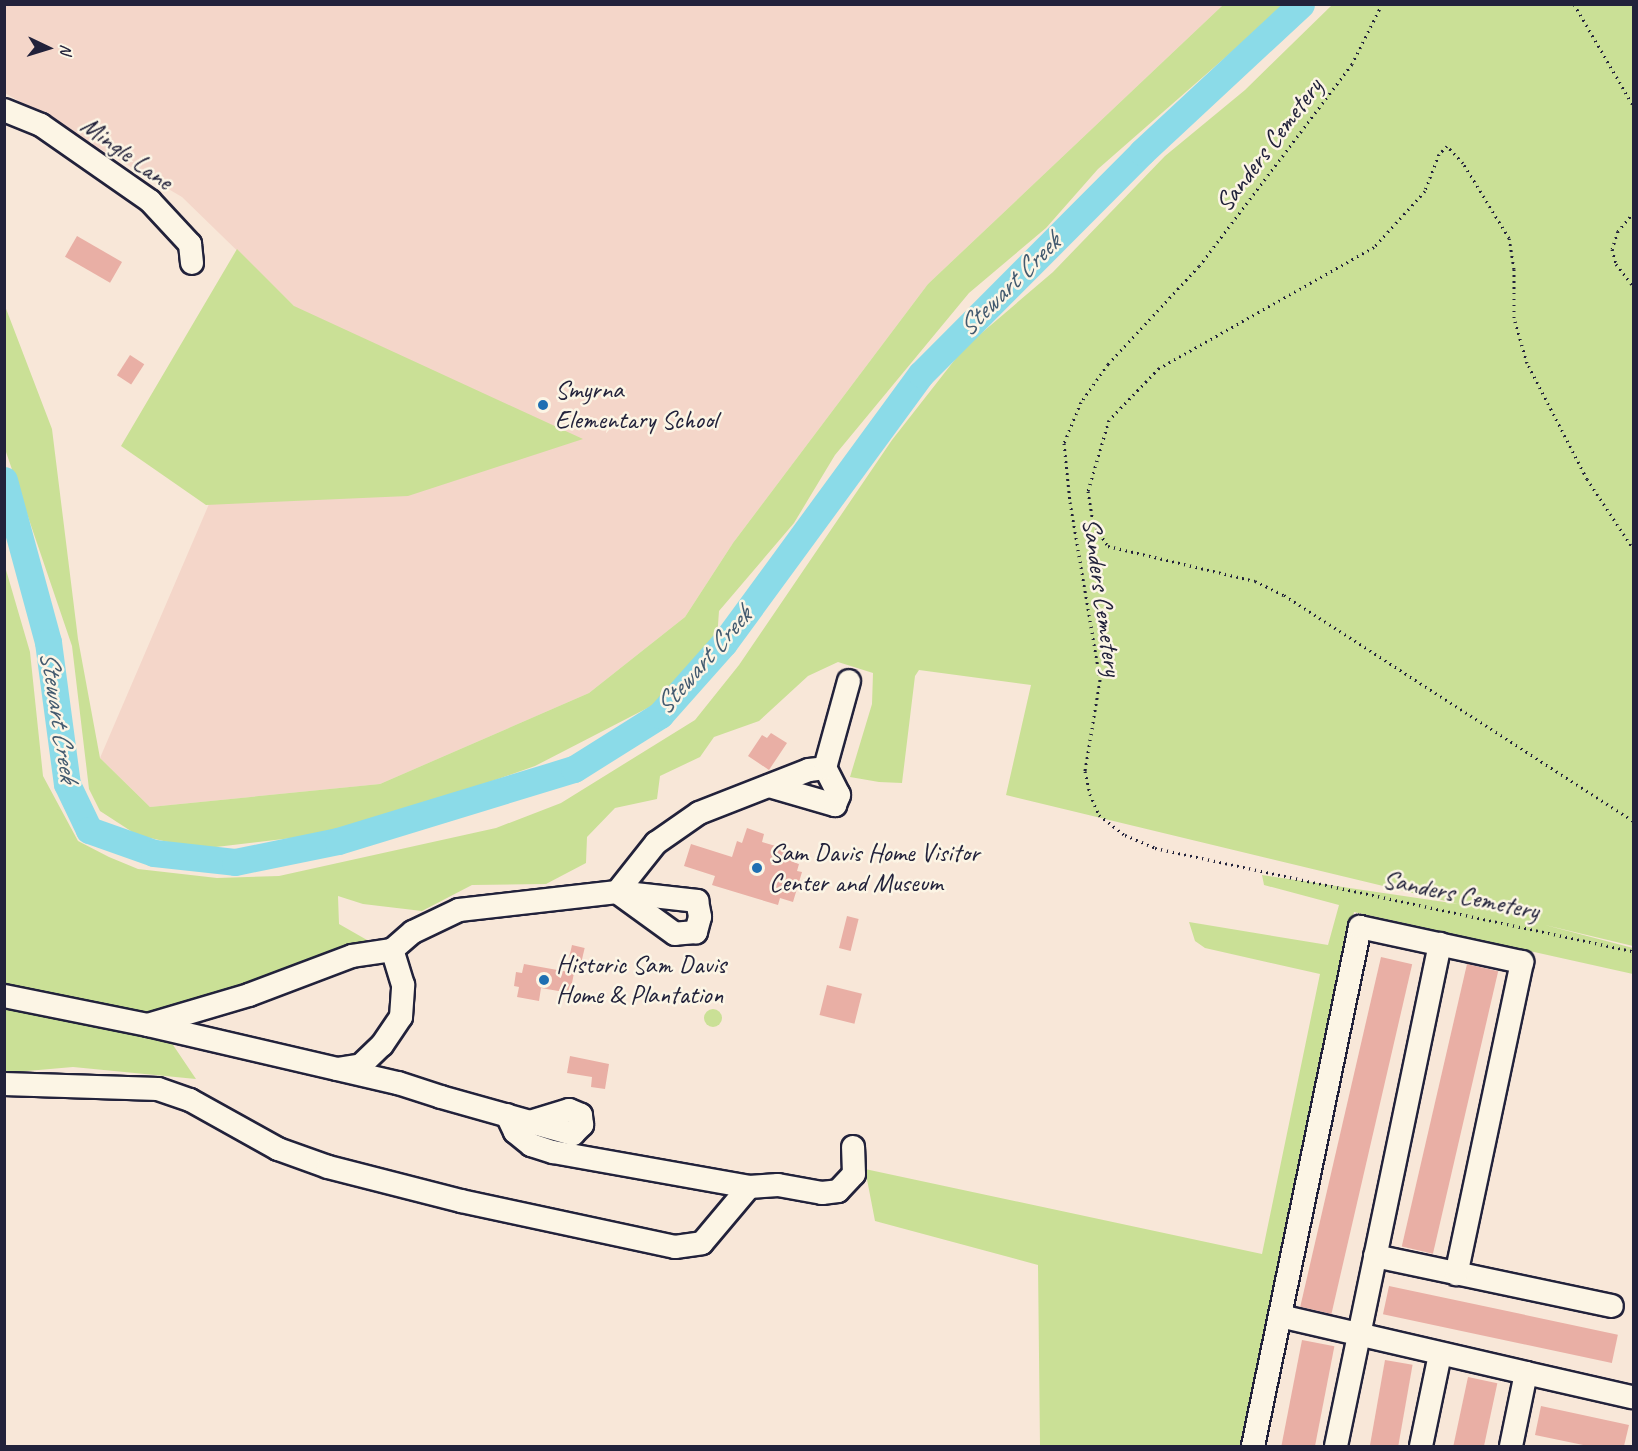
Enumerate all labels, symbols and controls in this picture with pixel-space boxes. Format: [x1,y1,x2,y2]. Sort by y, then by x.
north arrow [18,18,78,78]
text: N [56,44,76,55]
street label: Sanders Cemetery [1209,73,1329,217]
street label: Mingle Lane [75,109,179,197]
water label: Stewart Creek [951,227,1067,343]
place label: Smyrna Elementary School [555,374,717,436]
marker: Smyrna Elementary School [536,398,550,412]
street label: Sanders Cemetery [1076,517,1128,677]
water label: Stewart Creek [648,601,758,721]
water label: Stewart Creek [33,649,85,783]
place label: Sam Davis Home Visitor Center and Museum [769,837,980,898]
marker: Sam Davis Home Visitor Center and Museum [750,861,764,875]
street label: Sanders Cemetery [1381,863,1541,927]
place label: Historic Sam Davis Home & Plantation [556,949,725,1011]
marker: Historic Sam Davis Home & Plantation [537,973,551,987]

